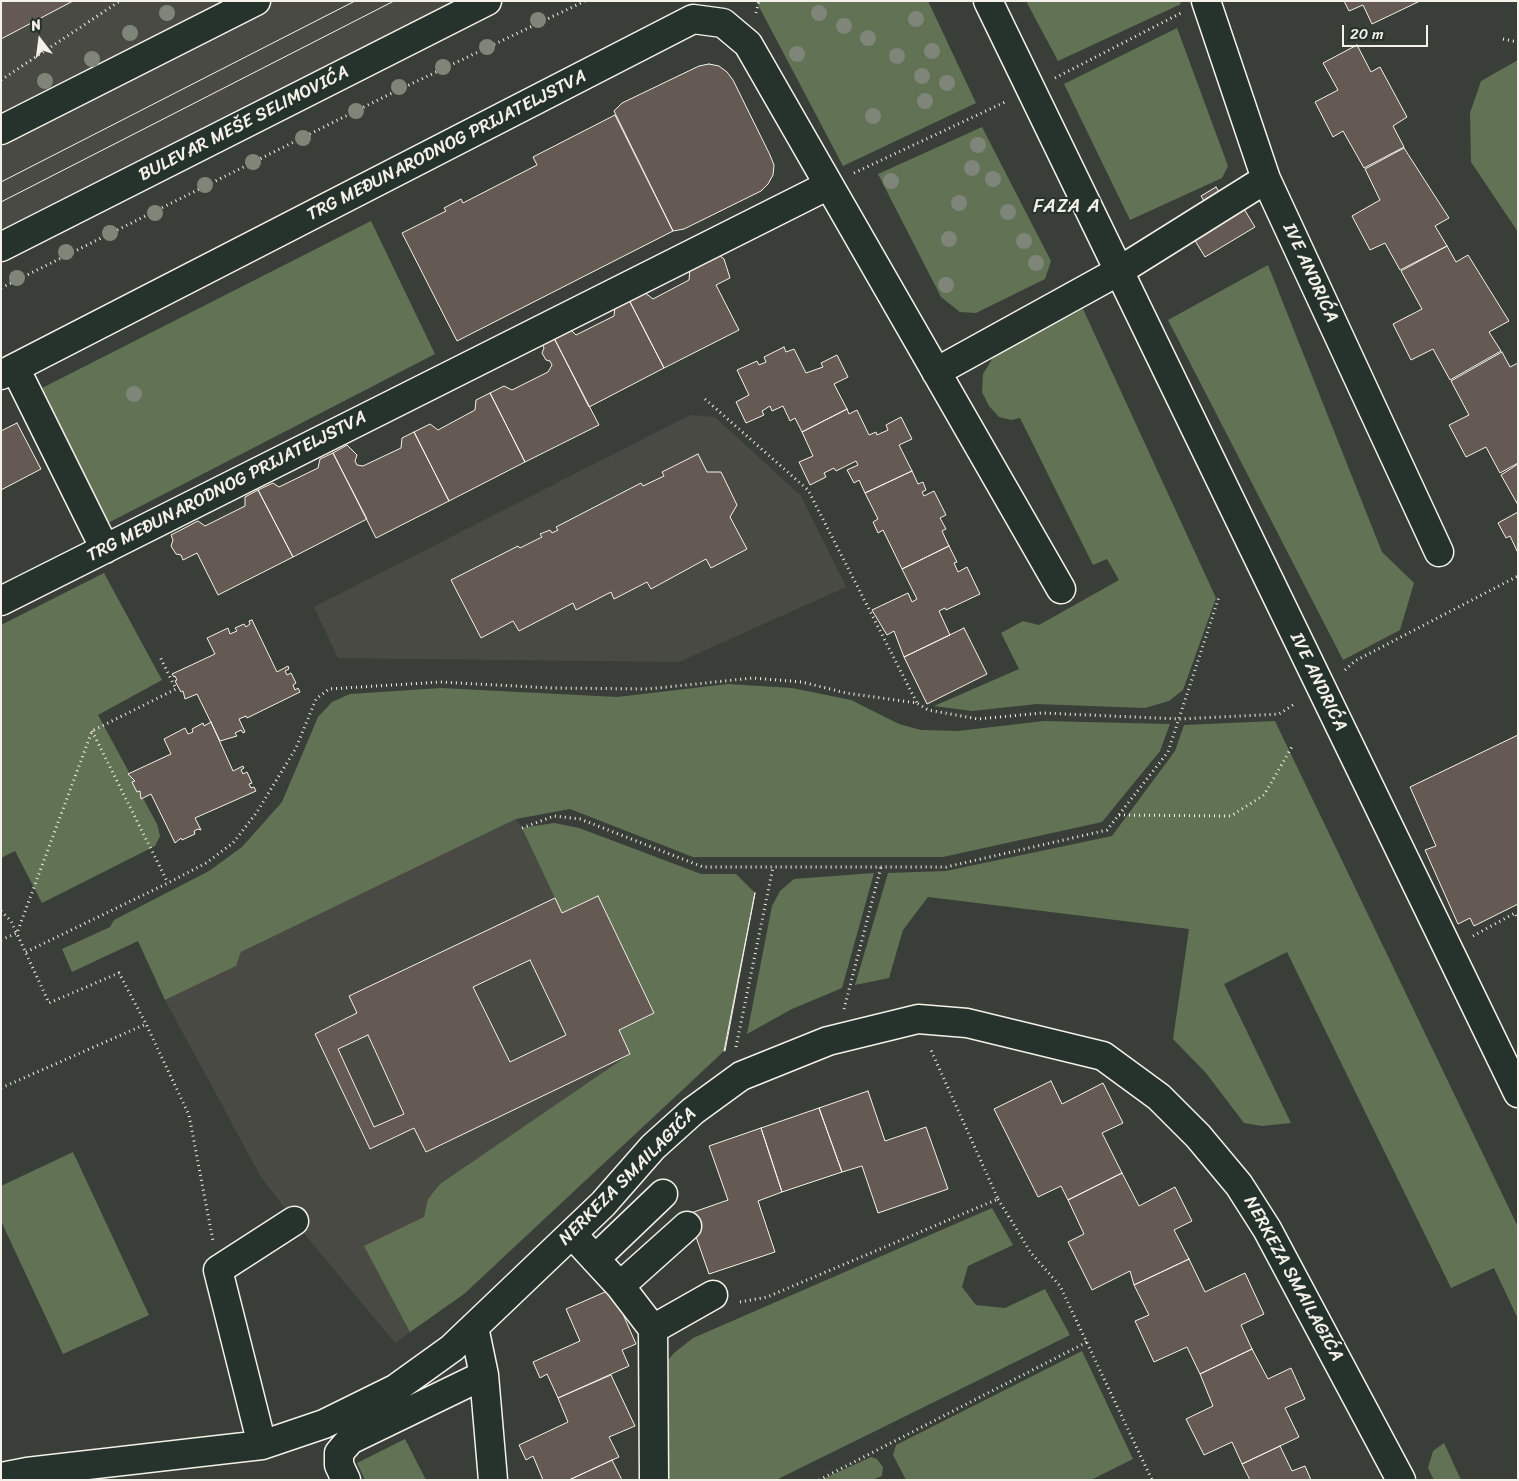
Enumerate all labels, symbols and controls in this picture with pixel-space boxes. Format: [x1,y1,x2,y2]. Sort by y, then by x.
text: N [28,12,44,38]
north arrow [15,15,65,65]
scale bar [1344,15,1430,47]
text: 20 m [1350,21,1384,47]
street label: BULEVAR MEŠE SELIMOVIĆA [136,62,352,186]
street label: TRG MEĐUNARODNOG PRIJATELJSTVA [304,66,590,226]
district label: FAZA A [1032,196,1102,218]
street label: IVE ANDRIĆA [1278,220,1342,326]
street label: TRG MEĐUNARODNOG PRIJATELJSTVA [84,407,370,567]
street label: IVE ANDRIĆA [1285,629,1351,735]
street label: NERKEZA SMAILAGIĆA [555,1104,701,1250]
street label: NERKEZA SMAILAGIĆA [1239,1193,1347,1365]

